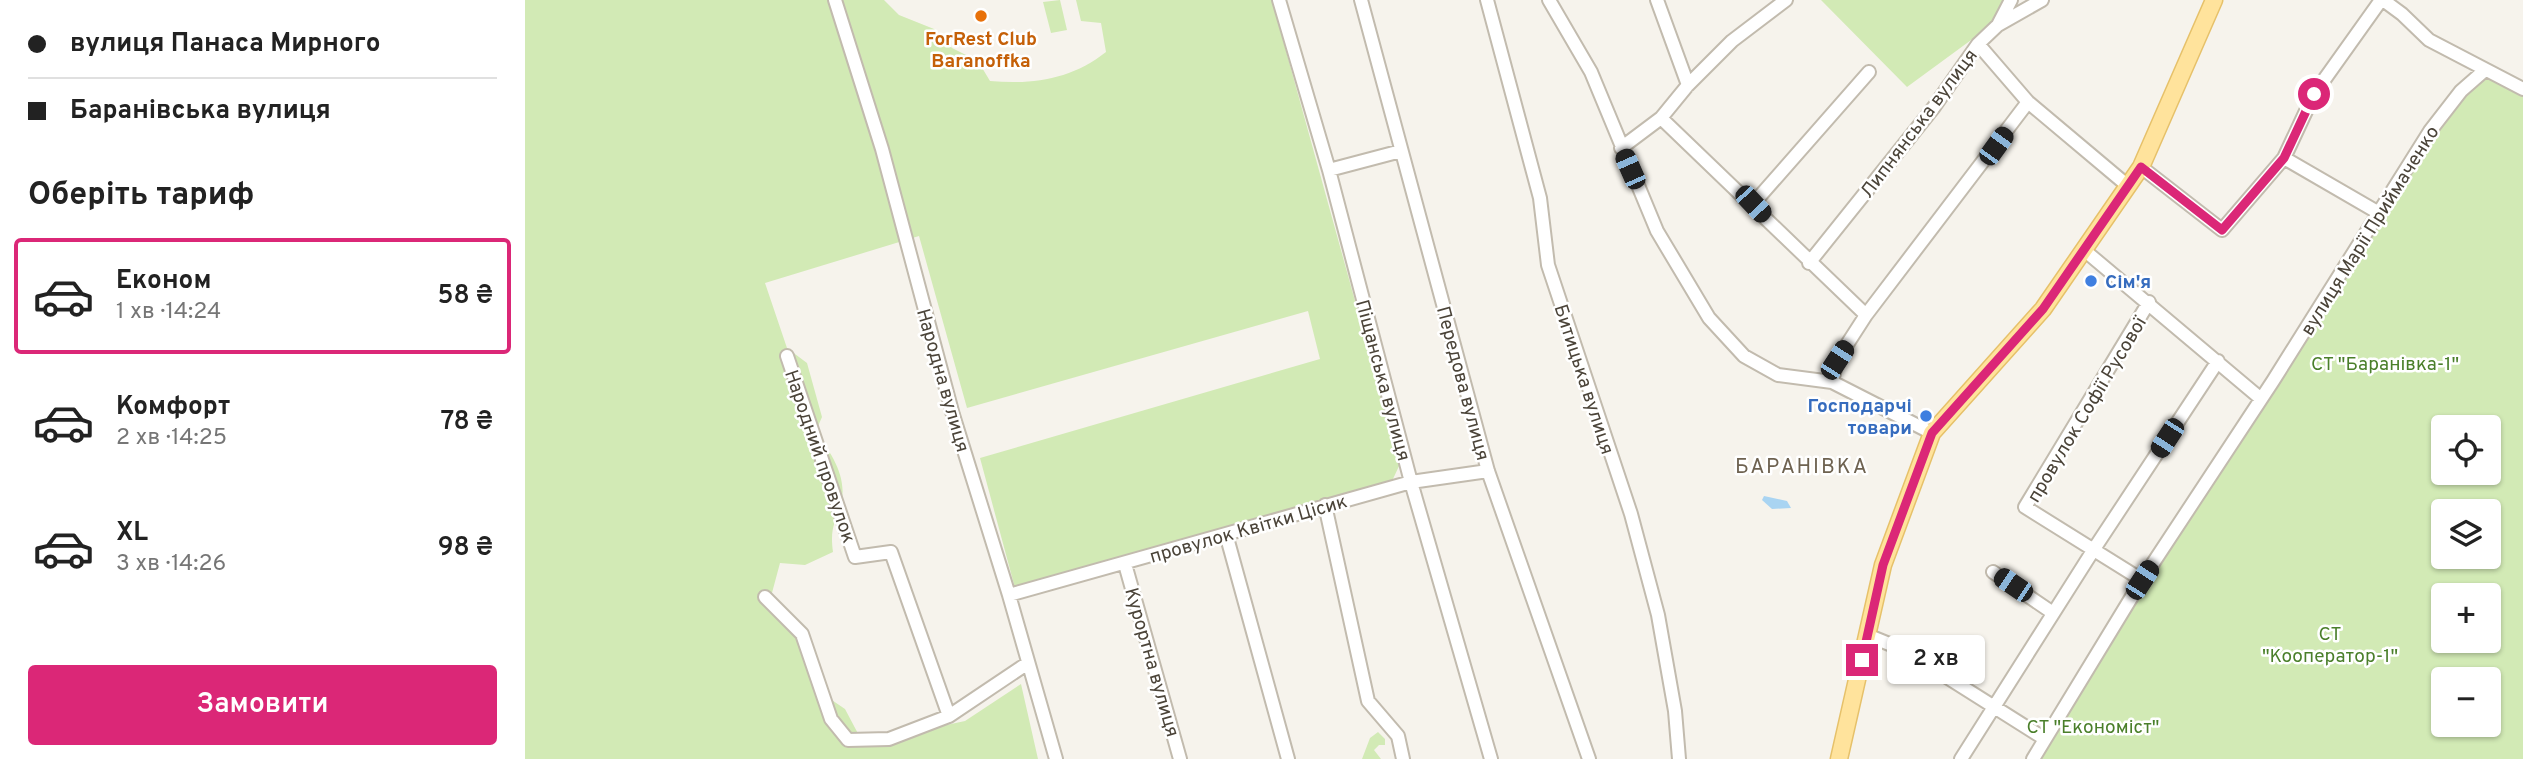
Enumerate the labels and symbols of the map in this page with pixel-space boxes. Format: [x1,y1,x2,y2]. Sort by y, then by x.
marker: ForRest Club Baranoffka [973,8,989,24]
place label: ForRest Club Baranoffka [925,28,1037,74]
street label: Липнянська вулиця [1856,45,1984,204]
route start [2298,78,2330,110]
street label: вулиця Марії Приймаченко [2296,122,2445,340]
car [1976,123,2017,169]
car [1612,146,1649,192]
car [1731,181,1776,227]
place label: Сім'я [2105,271,2151,295]
marker: Сім'я [2083,273,2099,289]
street label: Піщанська вулиця [1349,297,1415,464]
street label: Битицька вулиця [1548,302,1619,458]
street label: Передова вулиця [1430,304,1494,463]
street label: Народна вулиця [910,306,974,455]
street label: провулок Софії Русової [2023,312,2153,507]
car [1817,337,1858,383]
park label: СТ "Баранівка-1" [2311,353,2459,377]
street label: Народний провулок [778,367,860,547]
place label: Господарчі товари [1807,395,1912,441]
marker: Господарчі товари [1918,408,1934,424]
car [2147,415,2188,461]
district label: БАРАНІВКА [1735,454,1869,481]
street label: провулок Квітки Цісик [1147,490,1350,570]
car [2122,557,2163,603]
car [1990,565,2037,605]
street label: Курортна вулиця [1118,585,1184,740]
park label: СТ "Кооператор-1" [2262,623,2398,669]
callout: 2 хв [1887,636,1985,684]
route end [1846,644,1878,676]
park label: СТ "Економіст" [2027,716,2159,740]

